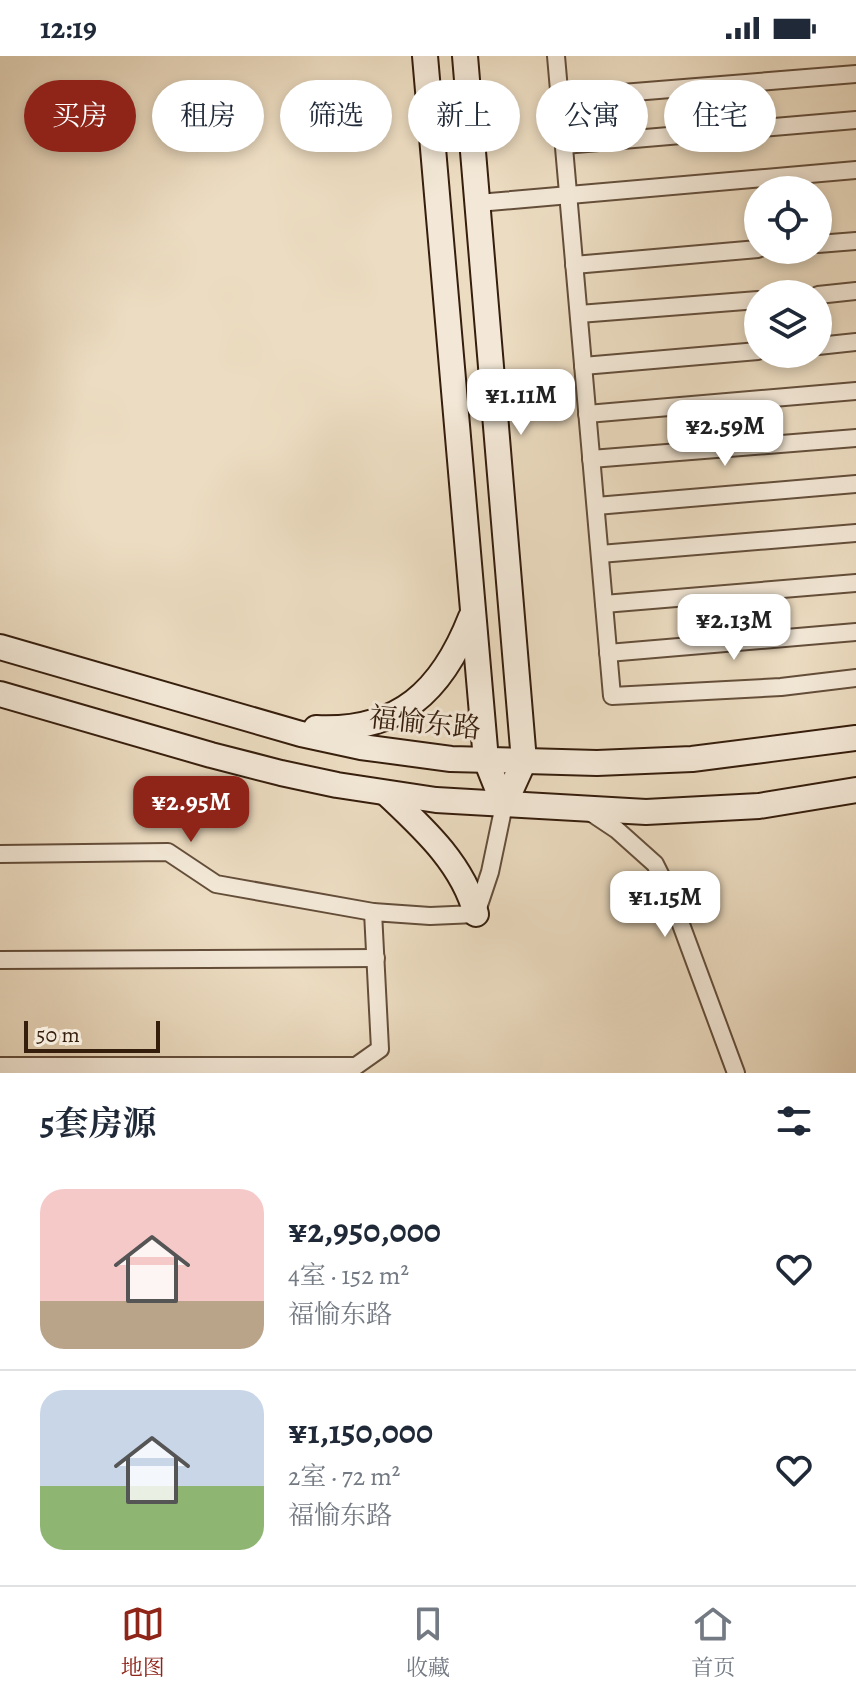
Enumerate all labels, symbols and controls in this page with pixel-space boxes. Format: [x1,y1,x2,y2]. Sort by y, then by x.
text: 12:19 [40,8,97,48]
chip: 买房 [24,80,136,152]
chip: 租房 [152,80,264,152]
chip: 筛选 [280,80,392,152]
chip: 新上 [408,80,520,152]
chip: 公寓 [536,80,648,152]
chip: 住宅 [664,80,776,152]
map controls [744,176,832,368]
button: locate [744,176,832,264]
button: layers [744,280,832,368]
pin: ¥1.11M [456,369,586,437]
text: ¥1.11M [485,377,557,412]
pin: ¥2.59M [660,400,790,468]
text: ¥2.59M [685,408,765,443]
pin: ¥2.13M [669,594,799,662]
text: ¥2.13M [696,602,773,637]
street label: 福愉东路 [367,698,483,748]
pin: ¥2.95M [126,776,256,844]
text: ¥2.95M [151,784,231,819]
pin: ¥1.15M [600,871,730,939]
text: ¥1.15M [628,879,702,914]
scale bar [24,1017,160,1053]
text: 50 m [36,1020,80,1050]
icon: filters [772,1099,816,1143]
text: 5套房源 [40,1100,157,1147]
text: ¥2,950,000 [288,1207,441,1254]
icon: home [104,1221,200,1317]
icon: heart [772,1247,816,1291]
text: 4室 · 152 m² [288,1258,409,1293]
text: 福愉东路 [288,1297,392,1332]
text: ¥1,150,000 [288,1408,433,1455]
icon: home [104,1422,200,1518]
icon: heart [772,1448,816,1492]
text: 2室 · 72 m² [288,1459,400,1494]
text: 福愉东路 [288,1498,392,1533]
tab: 地图 [121,1602,165,1683]
tab: 收藏 [406,1602,450,1683]
tab: 首页 [691,1602,735,1683]

